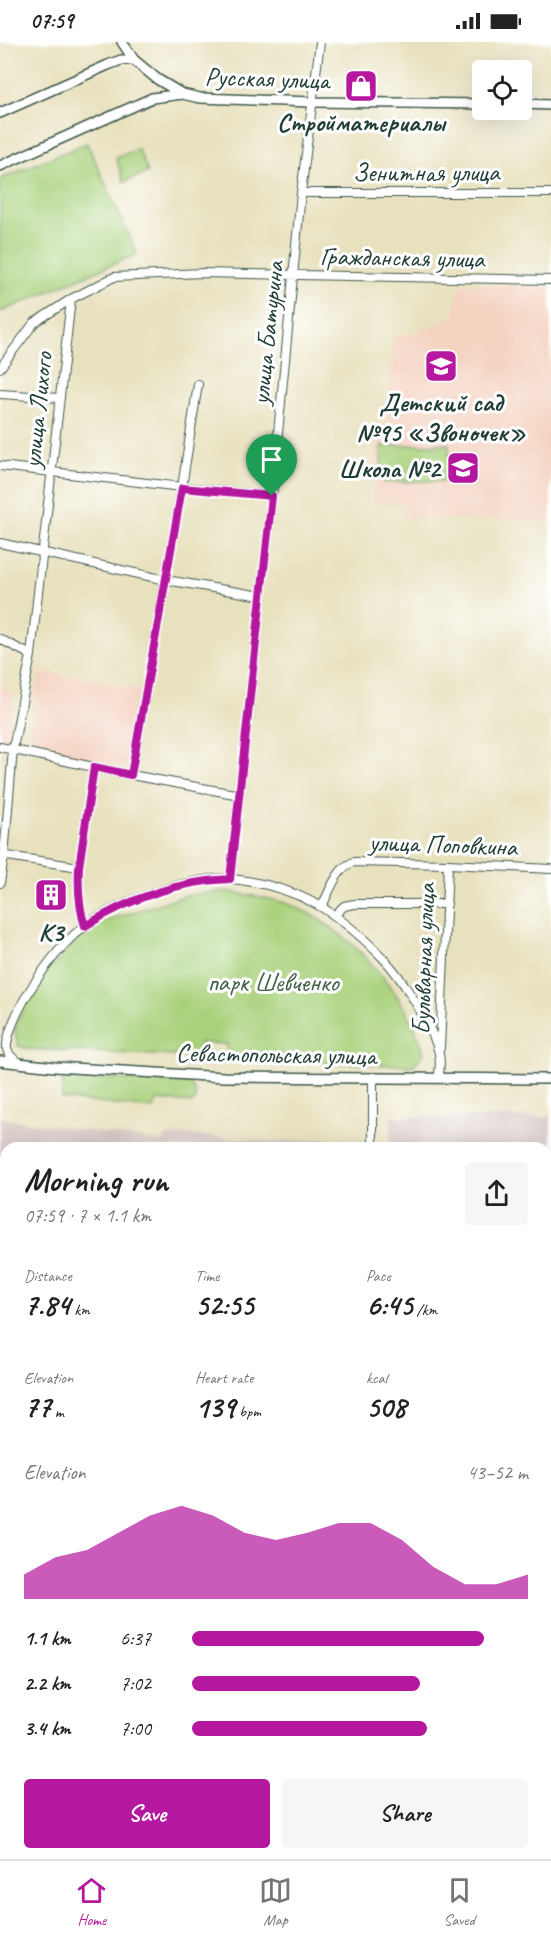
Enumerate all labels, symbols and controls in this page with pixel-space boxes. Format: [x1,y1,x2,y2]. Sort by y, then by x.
text: 07:59 [30,7,73,35]
street label: Русская улица [204,60,332,97]
map controls [472,60,532,120]
button: locate [472,60,532,120]
shop icon: Стройматериалы [343,68,379,104]
place label: Стройматериалы [277,106,448,139]
street label: Зенитная улица [353,156,501,189]
street label: Гражданская улица [319,240,486,275]
street label: улица Батурина [243,258,292,408]
school or university icon: Детский сад №95 «Звоночек» [423,348,459,384]
street label: улица Лихого [15,349,60,472]
place label: Детский сад №95 «Звоночек» [356,386,526,449]
pin [246,434,297,496]
icon: arrive [255,443,288,476]
school or university icon: Школа №2 [445,450,481,486]
place label: Школа №2 [339,452,442,485]
street label: улица Поповкина [366,825,519,864]
building icon: К3 [33,877,69,913]
street label: Бульварная улица [404,881,443,1035]
place label: К3 [39,916,66,949]
park label: парк Шевченко [207,966,340,999]
street label: Севастопольская улица [176,1036,379,1073]
text: Morning run [24,1159,168,1201]
button: share [465,1162,528,1225]
text: 07:59 · 7 × 1.1 km [24,1203,151,1228]
text: Distance [24,1266,72,1286]
text: Time [195,1266,219,1286]
text: Pace [366,1266,391,1286]
text: 7.84 [24,1286,70,1324]
text: 52:55 [195,1286,254,1324]
text: 6:45 [366,1286,413,1324]
text: km [70,1300,90,1320]
text: /km [413,1300,437,1320]
text: Elevation [24,1368,73,1388]
text: Heart rate [195,1368,253,1388]
text: kcal [366,1368,387,1388]
text: 77 [24,1388,51,1426]
text: 139 [195,1388,235,1426]
text: 508 [366,1388,406,1426]
text: m [51,1402,64,1422]
text: bpm [235,1402,261,1422]
text: Elevation [24,1460,86,1485]
text: 43–52 m [467,1460,528,1485]
text: 1.1 km [24,1626,71,1651]
text: 6:37 [120,1626,151,1651]
text: 2.2 km [24,1671,71,1696]
text: 7:02 [120,1671,151,1696]
text: 3.4 km [24,1716,71,1741]
text: 7:00 [120,1716,151,1741]
button: Save [24,1779,270,1848]
button: Share [282,1779,528,1848]
tab: Home [75,1874,108,1930]
tab: Map [259,1874,292,1930]
tab: Saved [443,1874,476,1930]

